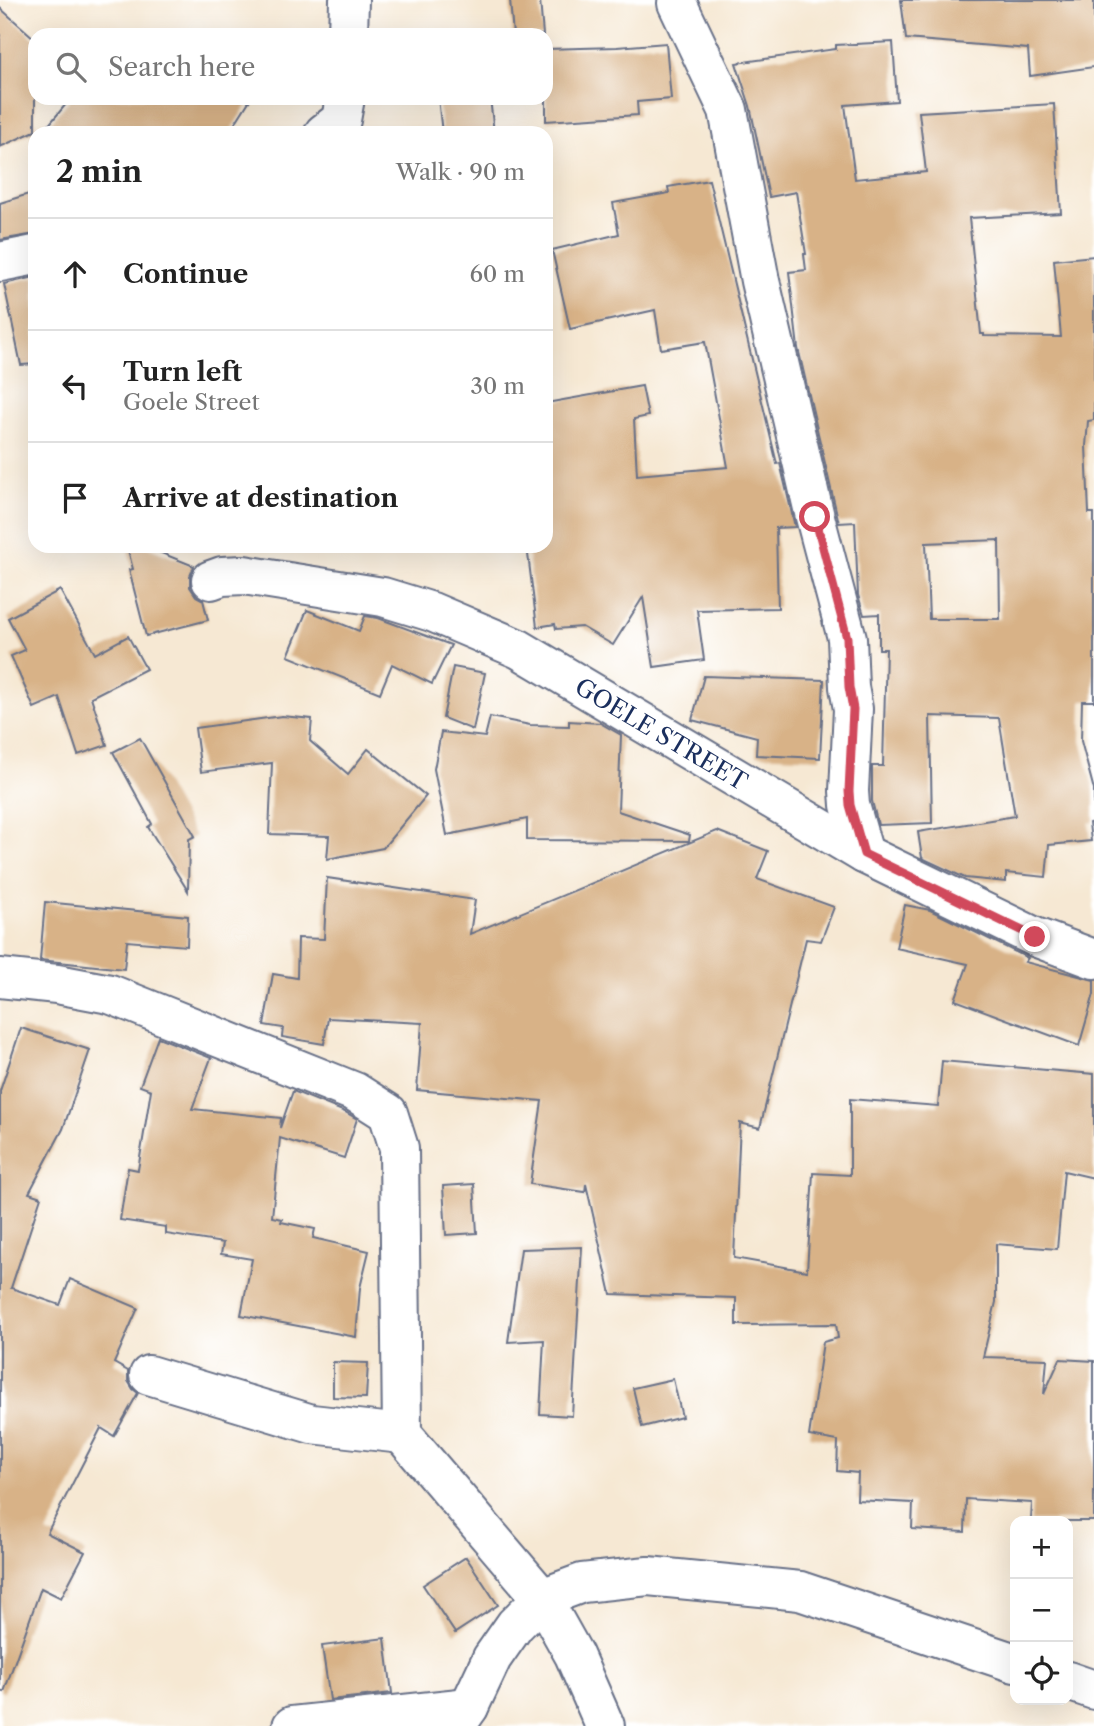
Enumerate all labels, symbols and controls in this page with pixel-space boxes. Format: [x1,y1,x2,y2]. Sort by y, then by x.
search box [28,28,553,105]
icon: search [52,48,90,86]
text: Search here [108,51,255,83]
text: 2 min [56,153,142,190]
text: Walk · 90 m [396,158,525,186]
icon: ahead [56,255,94,293]
text: Continue [123,258,248,290]
text: 60 m [469,260,525,288]
text: Turn left [123,356,242,388]
icon: left [56,367,94,405]
text: 30 m [470,372,525,400]
text: Goele Street [123,388,260,416]
icon: arrive [56,479,94,517]
text: Arrive at destination [123,482,398,514]
route start [799,501,830,532]
street label: GOELE STREET [570,671,753,796]
route end [1019,921,1050,952]
map controls [1010,1516,1073,1705]
button: + [1010,1516,1073,1579]
button: − [1010,1579,1073,1642]
button: locate [1010,1642,1073,1705]

